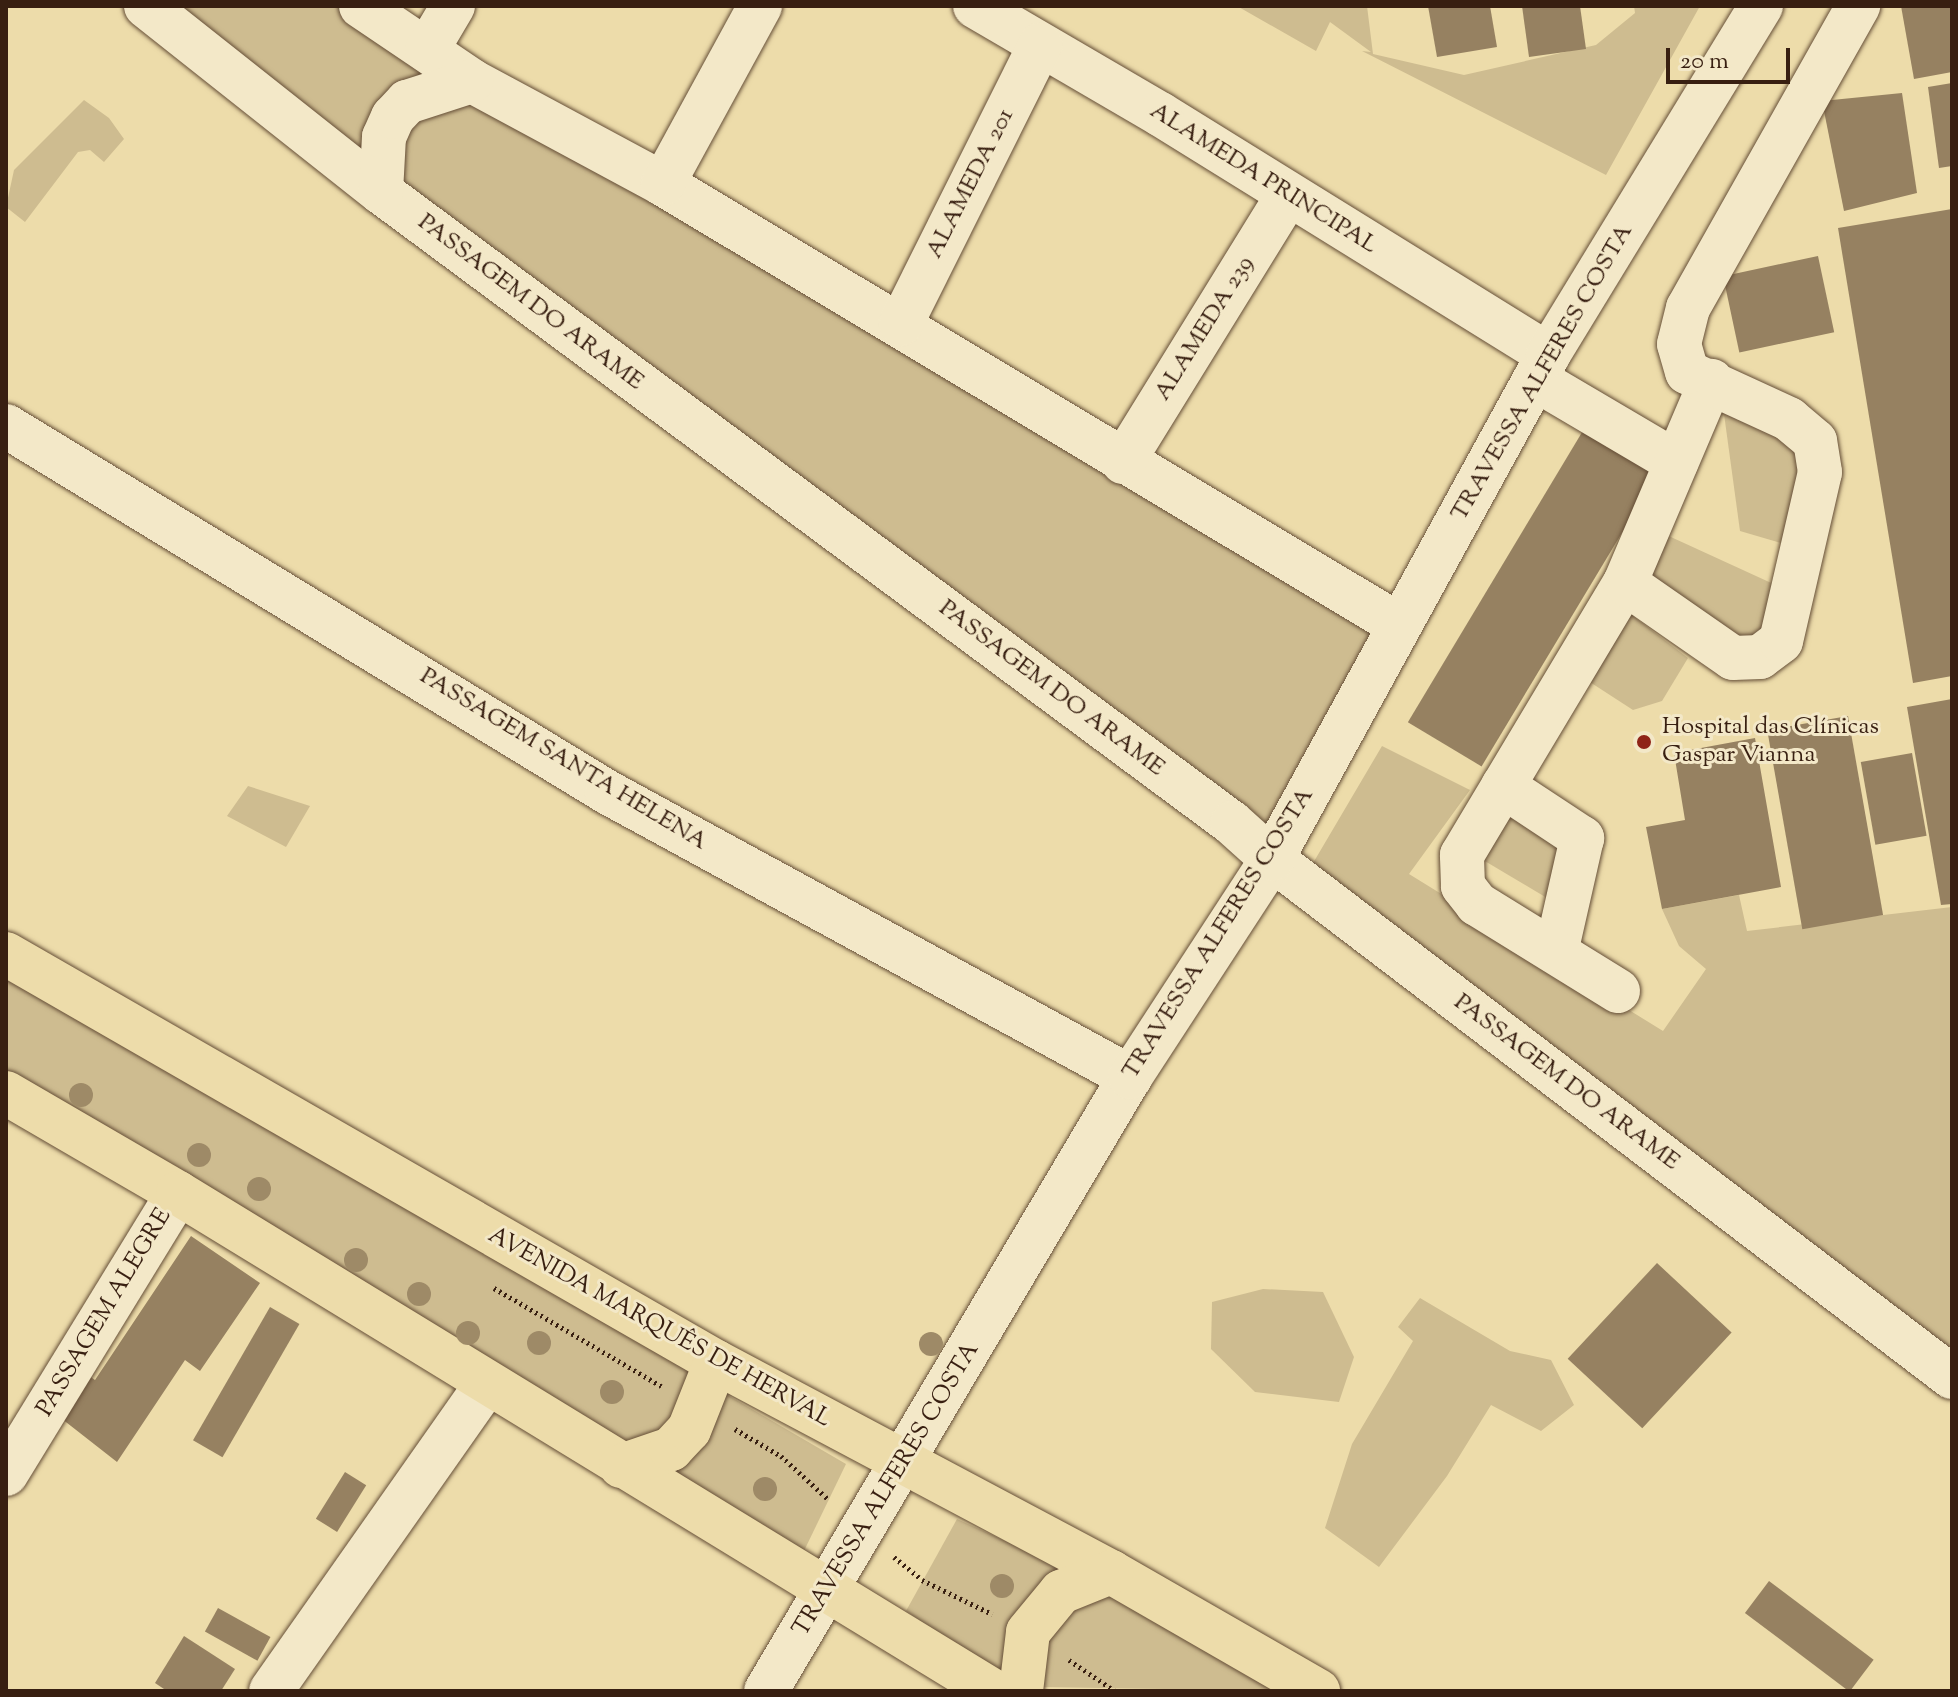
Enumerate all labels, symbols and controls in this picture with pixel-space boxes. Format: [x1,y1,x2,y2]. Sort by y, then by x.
scale bar [1670,32,1794,82]
text: 20 m [1680,45,1729,79]
street label: ALAMEDA PRINCIPAL [1144,97,1382,261]
street label: ALAMEDA 201 [921,104,1021,264]
street label: PASSAGEM DO ARAME [411,209,649,397]
street label: TRAVESSA ALFERES COSTA [1446,219,1640,527]
street label: ALAMEDA 239 [1149,251,1261,407]
street label: PASSAGEM DO ARAME [932,595,1170,783]
street label: PASSAGEM SANTA HELENA [414,663,712,857]
place label: Hospital das Clínicas Gaspar Vianna [1662,714,1879,770]
marker: Hospital das Clínicas Gaspar Vianna [1633,731,1655,753]
street label: TRAVESSA ALFERES COSTA [1117,783,1321,1085]
street label: PASSAGEM DO ARAME [1447,989,1685,1177]
street label: PASSAGEM ALEGRE [31,1204,179,1422]
street label: AVENIDA MARQUÊS DE HERVAL [483,1222,835,1434]
street label: TRAVESSA ALFERES COSTA [788,1338,986,1642]

